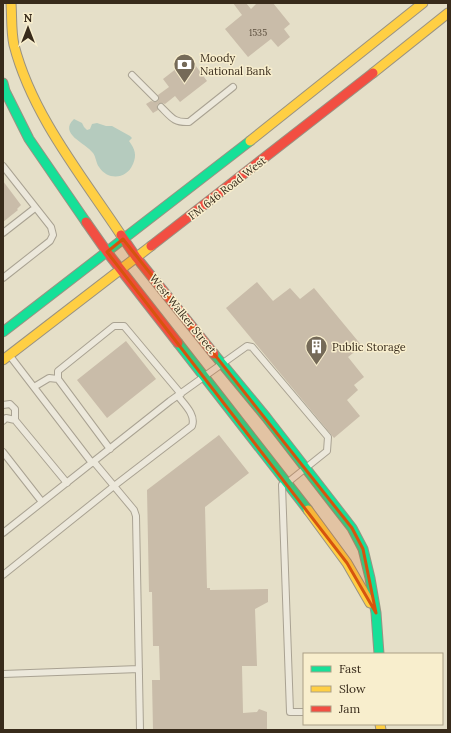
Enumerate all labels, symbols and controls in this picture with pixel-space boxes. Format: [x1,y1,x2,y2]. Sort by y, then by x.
north arrow [8,8,48,48]
text: N [24,11,33,25]
house number: 1535 [249,27,267,38]
bank icon: Moody National Bank [172,51,198,84]
place label: Moody National Bank [200,51,271,78]
street label: FM 646 Road West [185,153,269,223]
street label: West Walker Street [147,271,220,357]
building icon: Public Storage [303,334,329,367]
place label: Public Storage [332,340,406,354]
legend [303,653,443,725]
text: Fast [339,661,362,676]
text: Slow [339,681,366,696]
text: Jam [338,701,360,716]

